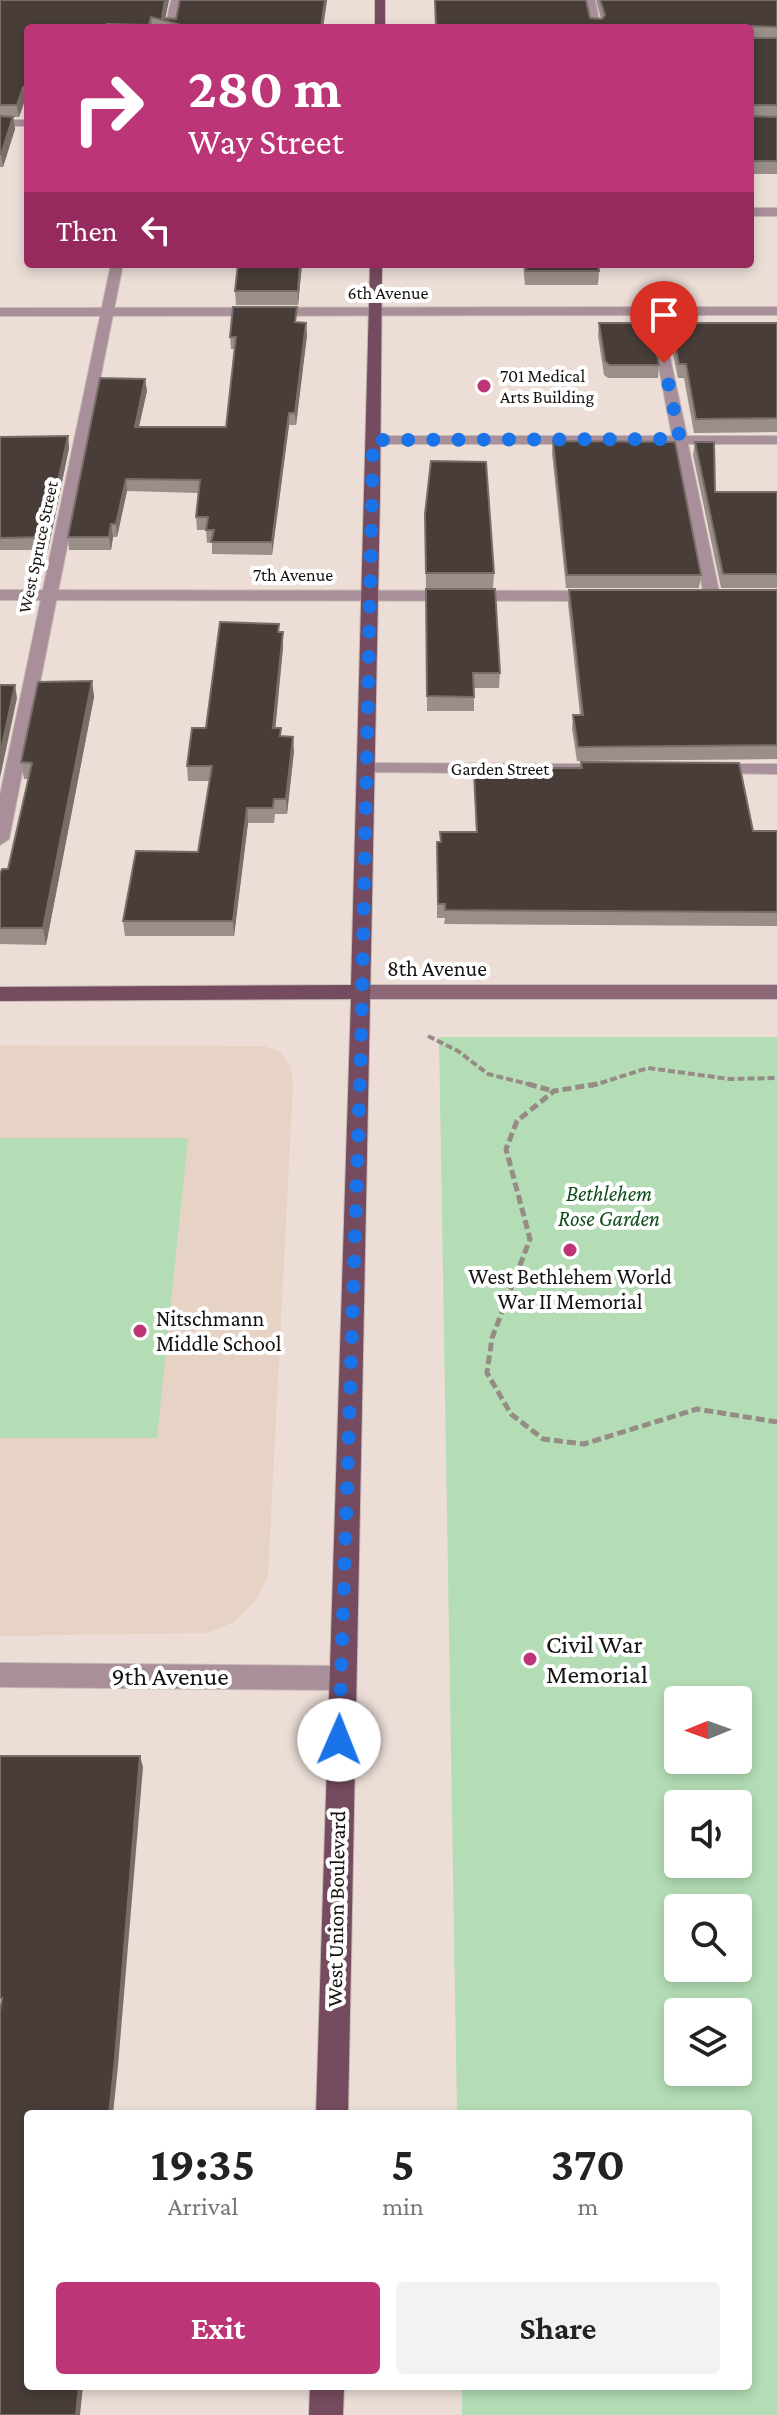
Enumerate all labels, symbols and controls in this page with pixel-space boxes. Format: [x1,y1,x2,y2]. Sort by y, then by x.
icon: right [56,56,160,160]
text: 280 m [188,57,341,119]
text: Way Street [188,122,344,162]
icon: left [134,208,178,252]
text: Then [56,214,118,247]
pin [630,281,698,363]
street label: 6th Avenue [347,283,429,303]
icon: arrive [642,293,686,337]
place label: 701 Medical Arts Building [500,366,595,407]
marker: 701 Medical Arts Building [475,377,493,395]
street label: West Spruce Street [14,478,62,615]
street label: 7th Avenue [253,565,333,585]
street label: Garden Street [451,759,550,779]
street label: 8th Avenue [387,956,487,981]
park label: Bethlehem Rose Garden [558,1181,660,1231]
marker: West Bethlehem World War II Memorial [561,1241,579,1259]
place label: West Bethlehem World War II Memorial [468,1264,672,1314]
place label: Nitschmann Middle School [156,1306,282,1356]
marker: Nitschmann Middle School [131,1322,149,1340]
place label: Civil War Memorial [546,1630,648,1689]
marker: Civil War Memorial [521,1650,539,1668]
street label: 9th Avenue [111,1662,229,1691]
north arrow [664,1686,752,1774]
map controls [664,1686,752,2086]
position arrow [297,1698,381,1782]
button: sound [664,1790,752,1878]
street label: West Union Boulevard [322,1810,350,2008]
button: search [664,1894,752,1982]
button: layers [664,1998,752,2086]
text: 19:35 [151,2137,255,2190]
text: 5 [391,2137,415,2190]
text: 370 [551,2137,625,2190]
text: Arrival [168,2192,238,2221]
text: min [382,2192,424,2221]
text: m [577,2192,598,2221]
button: Exit [56,2282,380,2374]
button: Share [396,2282,720,2374]

